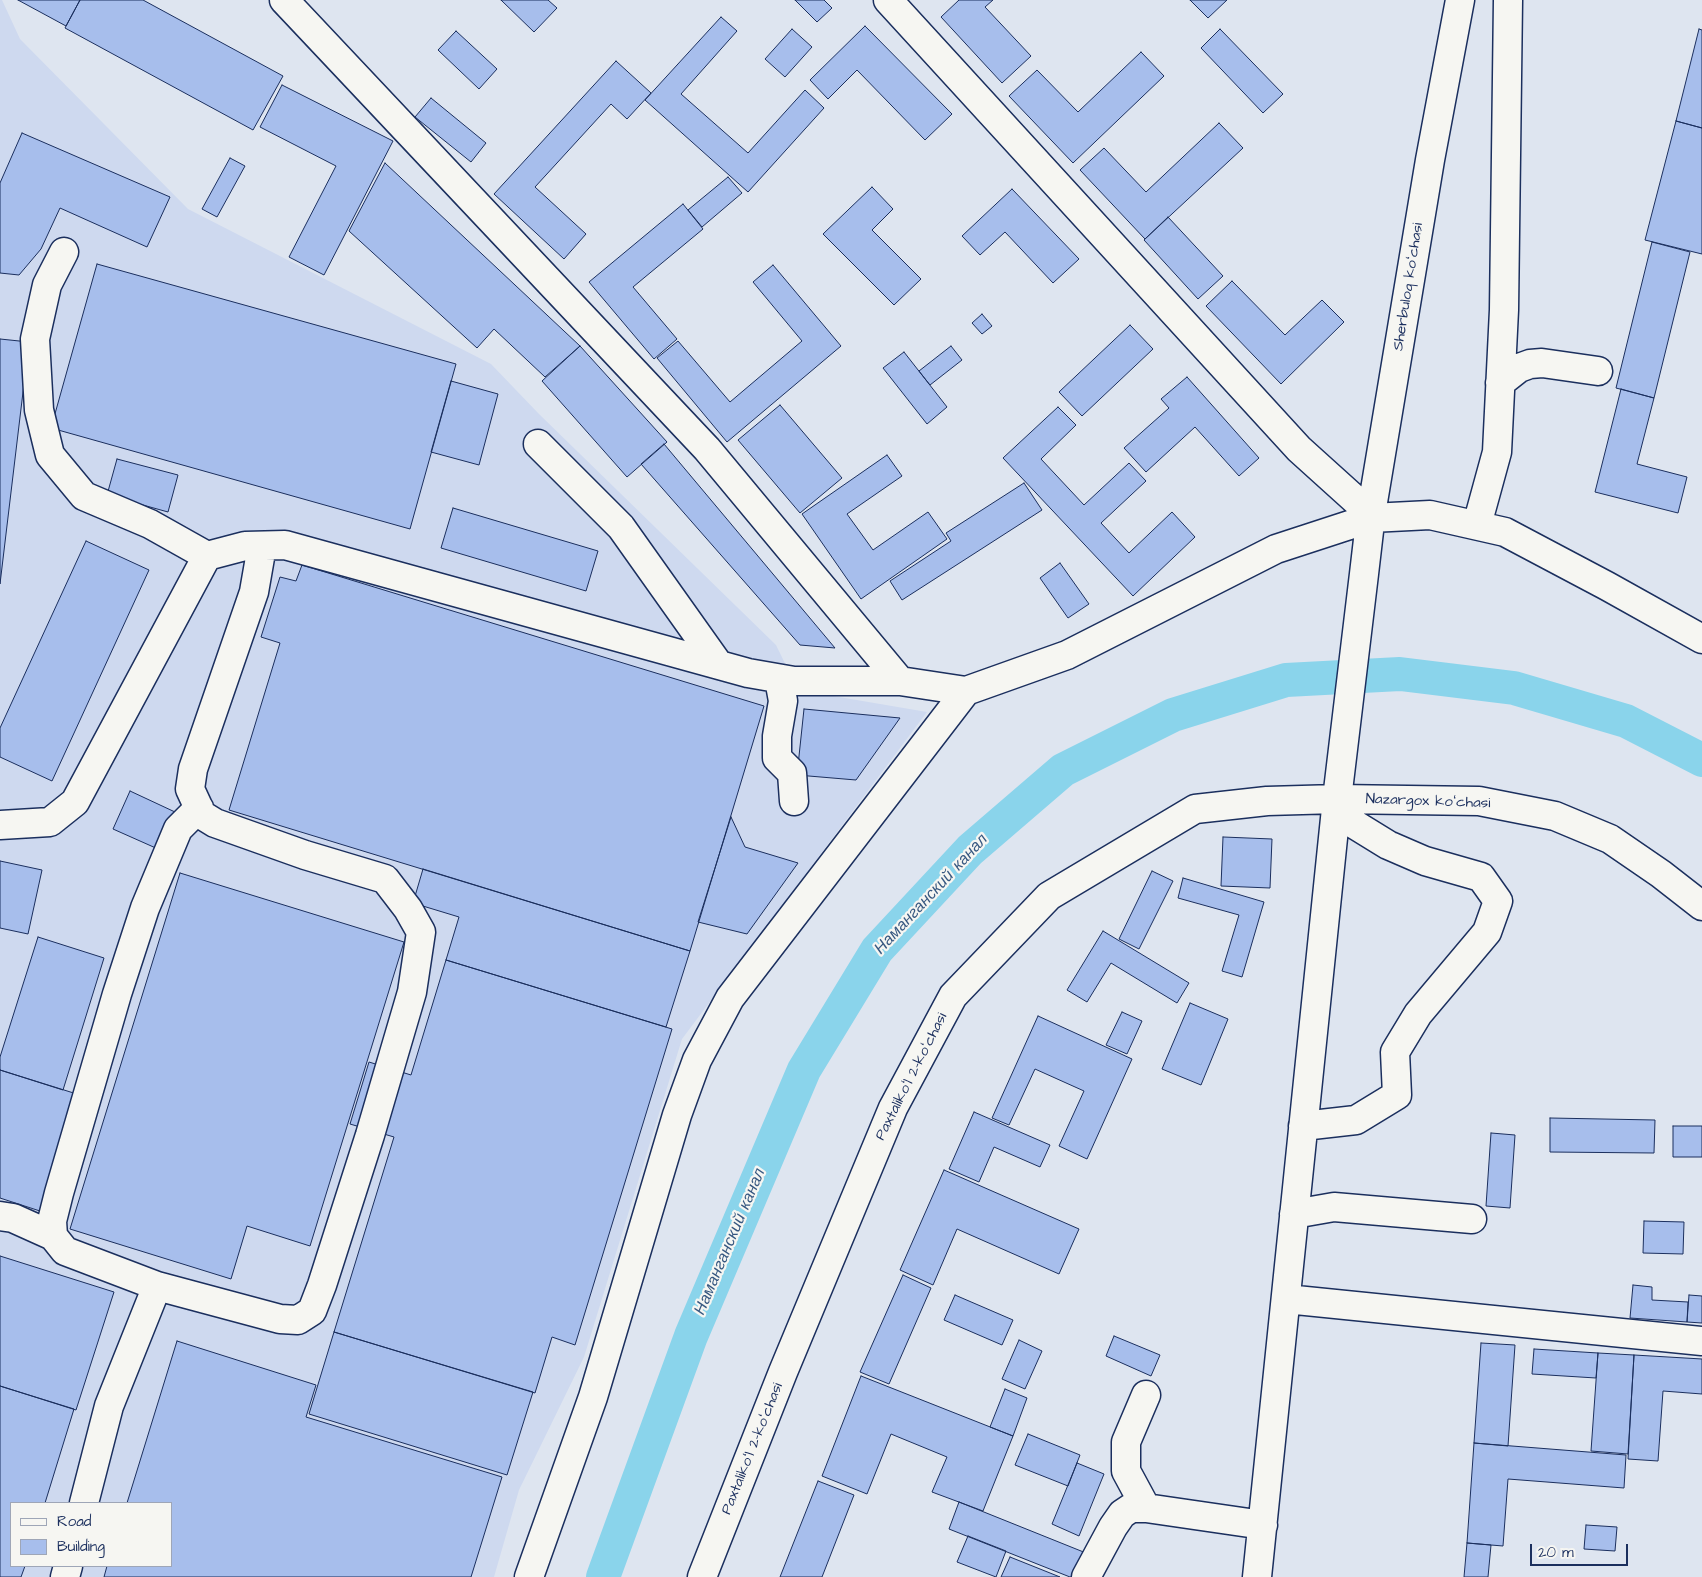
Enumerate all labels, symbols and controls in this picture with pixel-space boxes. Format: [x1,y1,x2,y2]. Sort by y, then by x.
street label: Sherbuloq koʻchasi [1390,222,1428,352]
street label: Nazargox koʻchasi [1365,791,1491,813]
water label: Наманганский канал [871,831,993,959]
street label: Paxtalikoʻl 2-koʻchasi [872,1010,952,1144]
water label: Наманганский канал [691,1166,771,1318]
street label: Paxtalikoʻl 2-koʻchasi [718,1380,788,1518]
legend [10,1502,172,1567]
text: Road [57,1511,91,1532]
scale bar [1532,1534,1630,1566]
text: Building [57,1536,105,1557]
text: 20 m [1538,1542,1574,1563]

